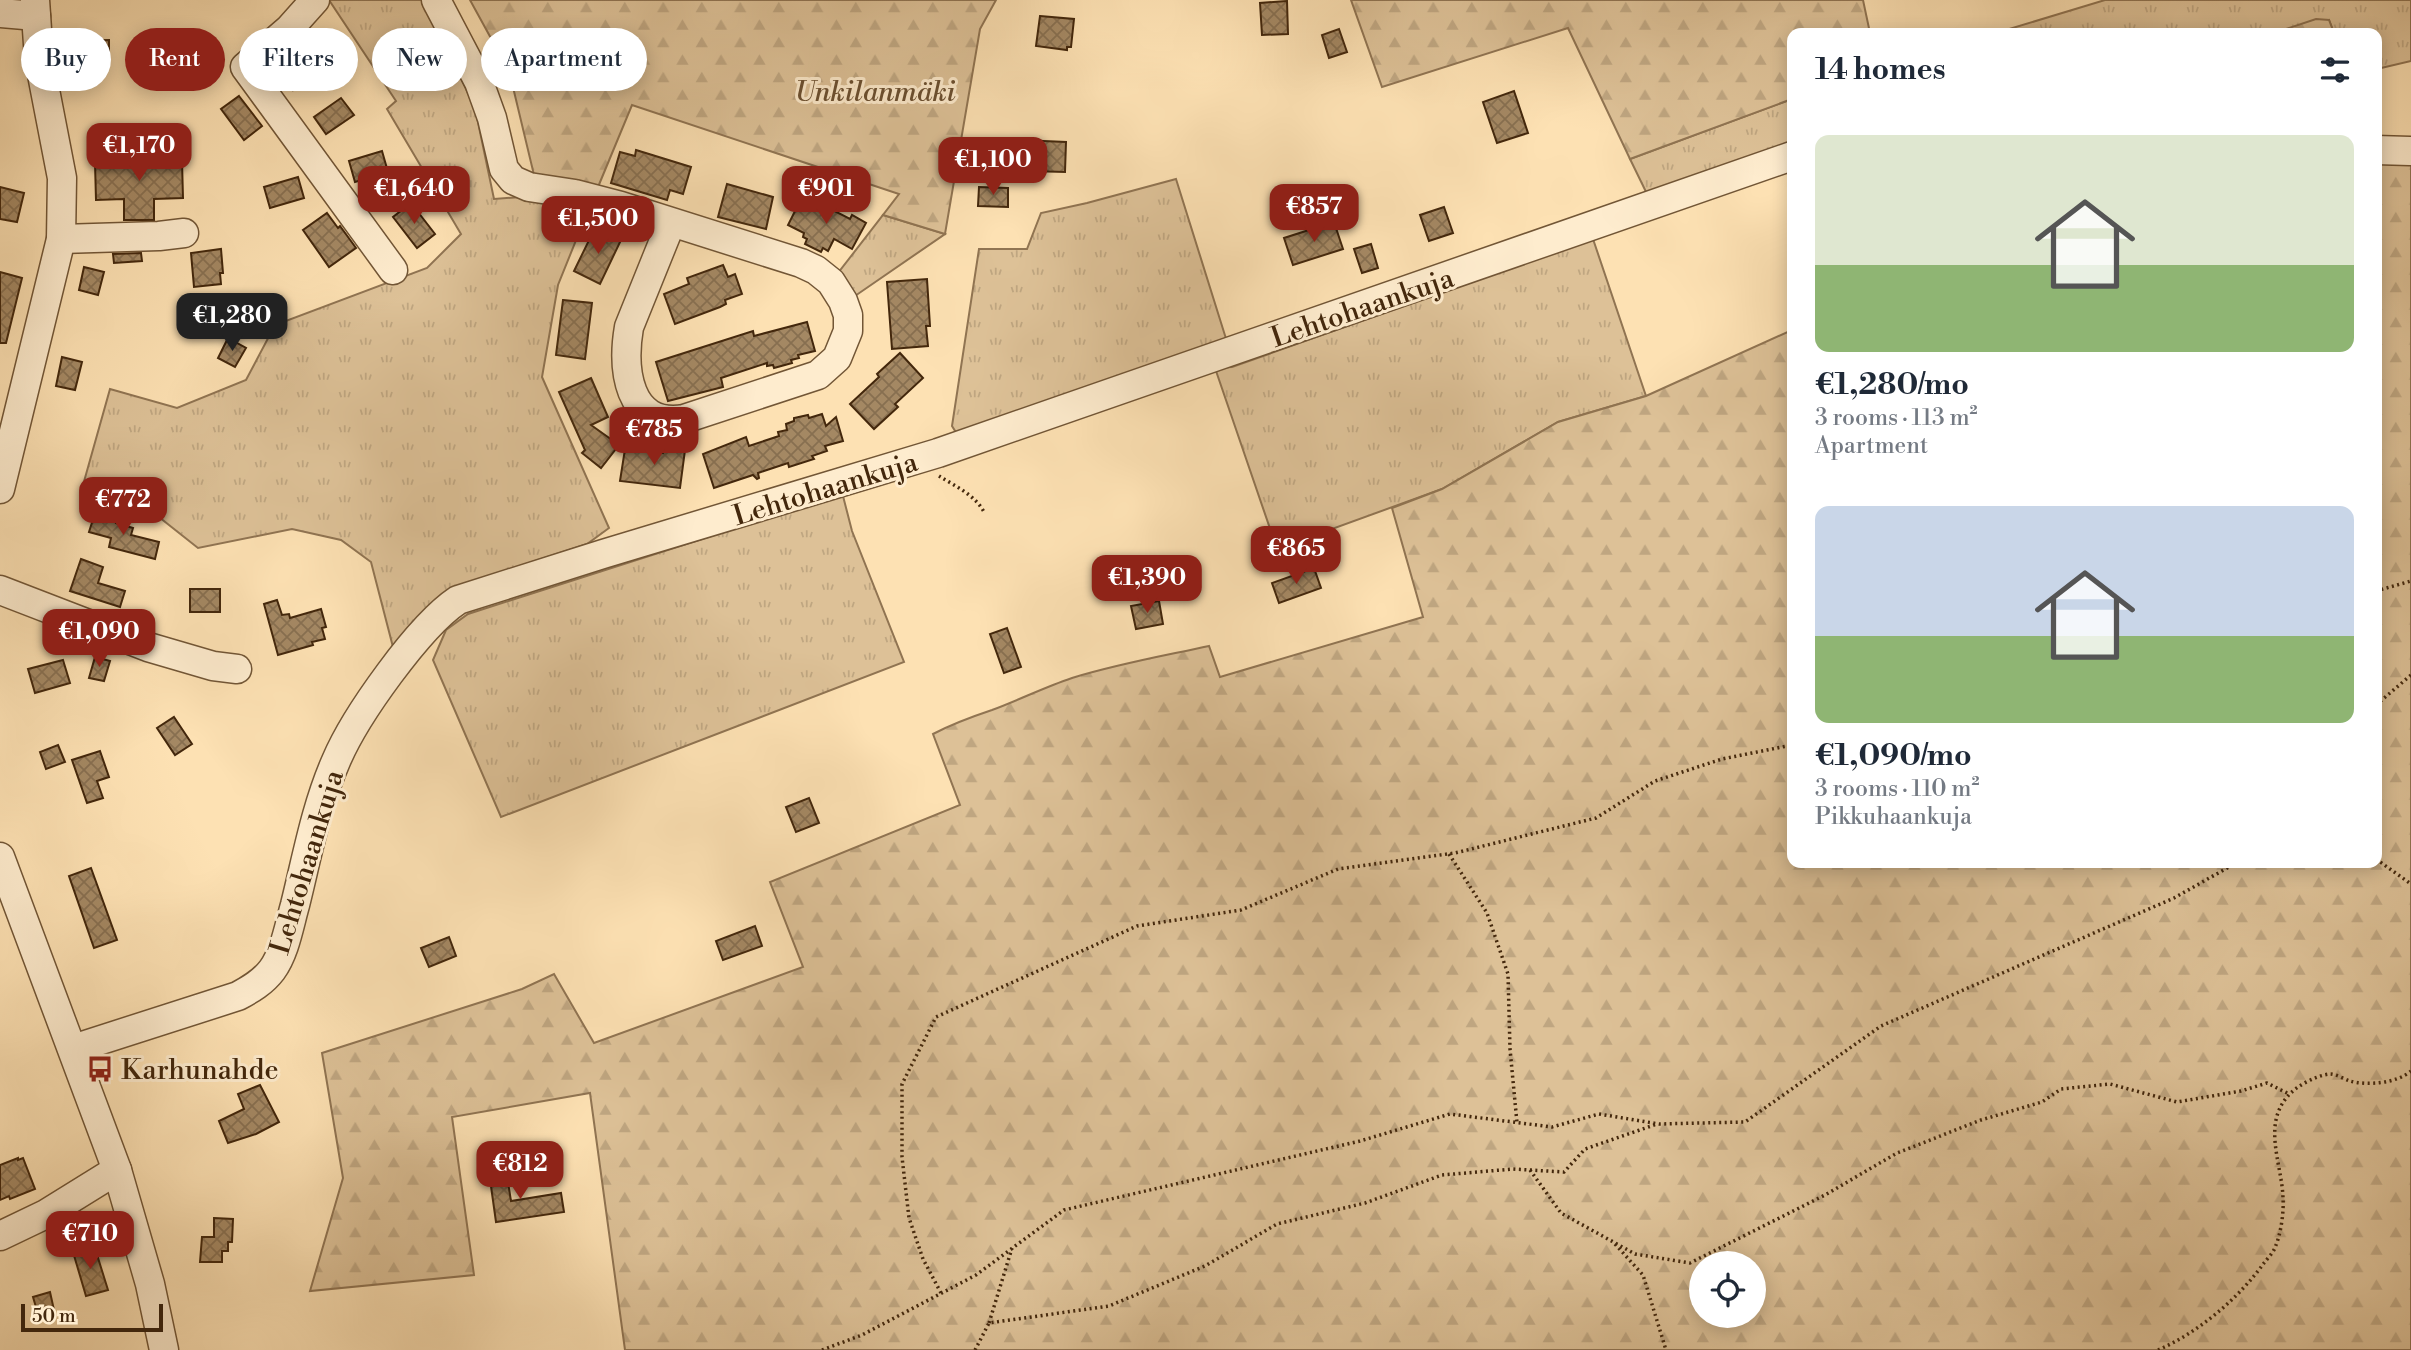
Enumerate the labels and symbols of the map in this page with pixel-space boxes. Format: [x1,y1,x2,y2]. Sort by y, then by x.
park label: Unkilanmäki [794,75,956,110]
pin: €1,170 [82,124,196,183]
pin: €1,100 [936,138,1050,197]
pin: €1,640 [357,166,471,226]
pin: €901 [785,166,867,226]
pin: €857 [1273,184,1355,244]
pin: €1,500 [541,196,655,256]
street label: Lehtohaankuja [1266,260,1459,356]
pin: €1,280 [175,294,289,353]
pin: €785 [613,407,695,467]
street label: Lehtohaankuja [729,445,923,534]
pin: €772 [82,477,164,537]
pin: €865 [1255,526,1337,586]
pin: €1,390 [1090,556,1204,615]
pin: €1,090 [42,610,156,669]
street label: Lehtohaankuja [263,765,352,959]
place label: Karhunahde [121,1053,279,1088]
bus stop icon: Karhunahde [85,1054,115,1084]
pin: €812 [479,1142,561,1201]
pin: €710 [49,1212,131,1271]
scale bar [21,1301,163,1333]

